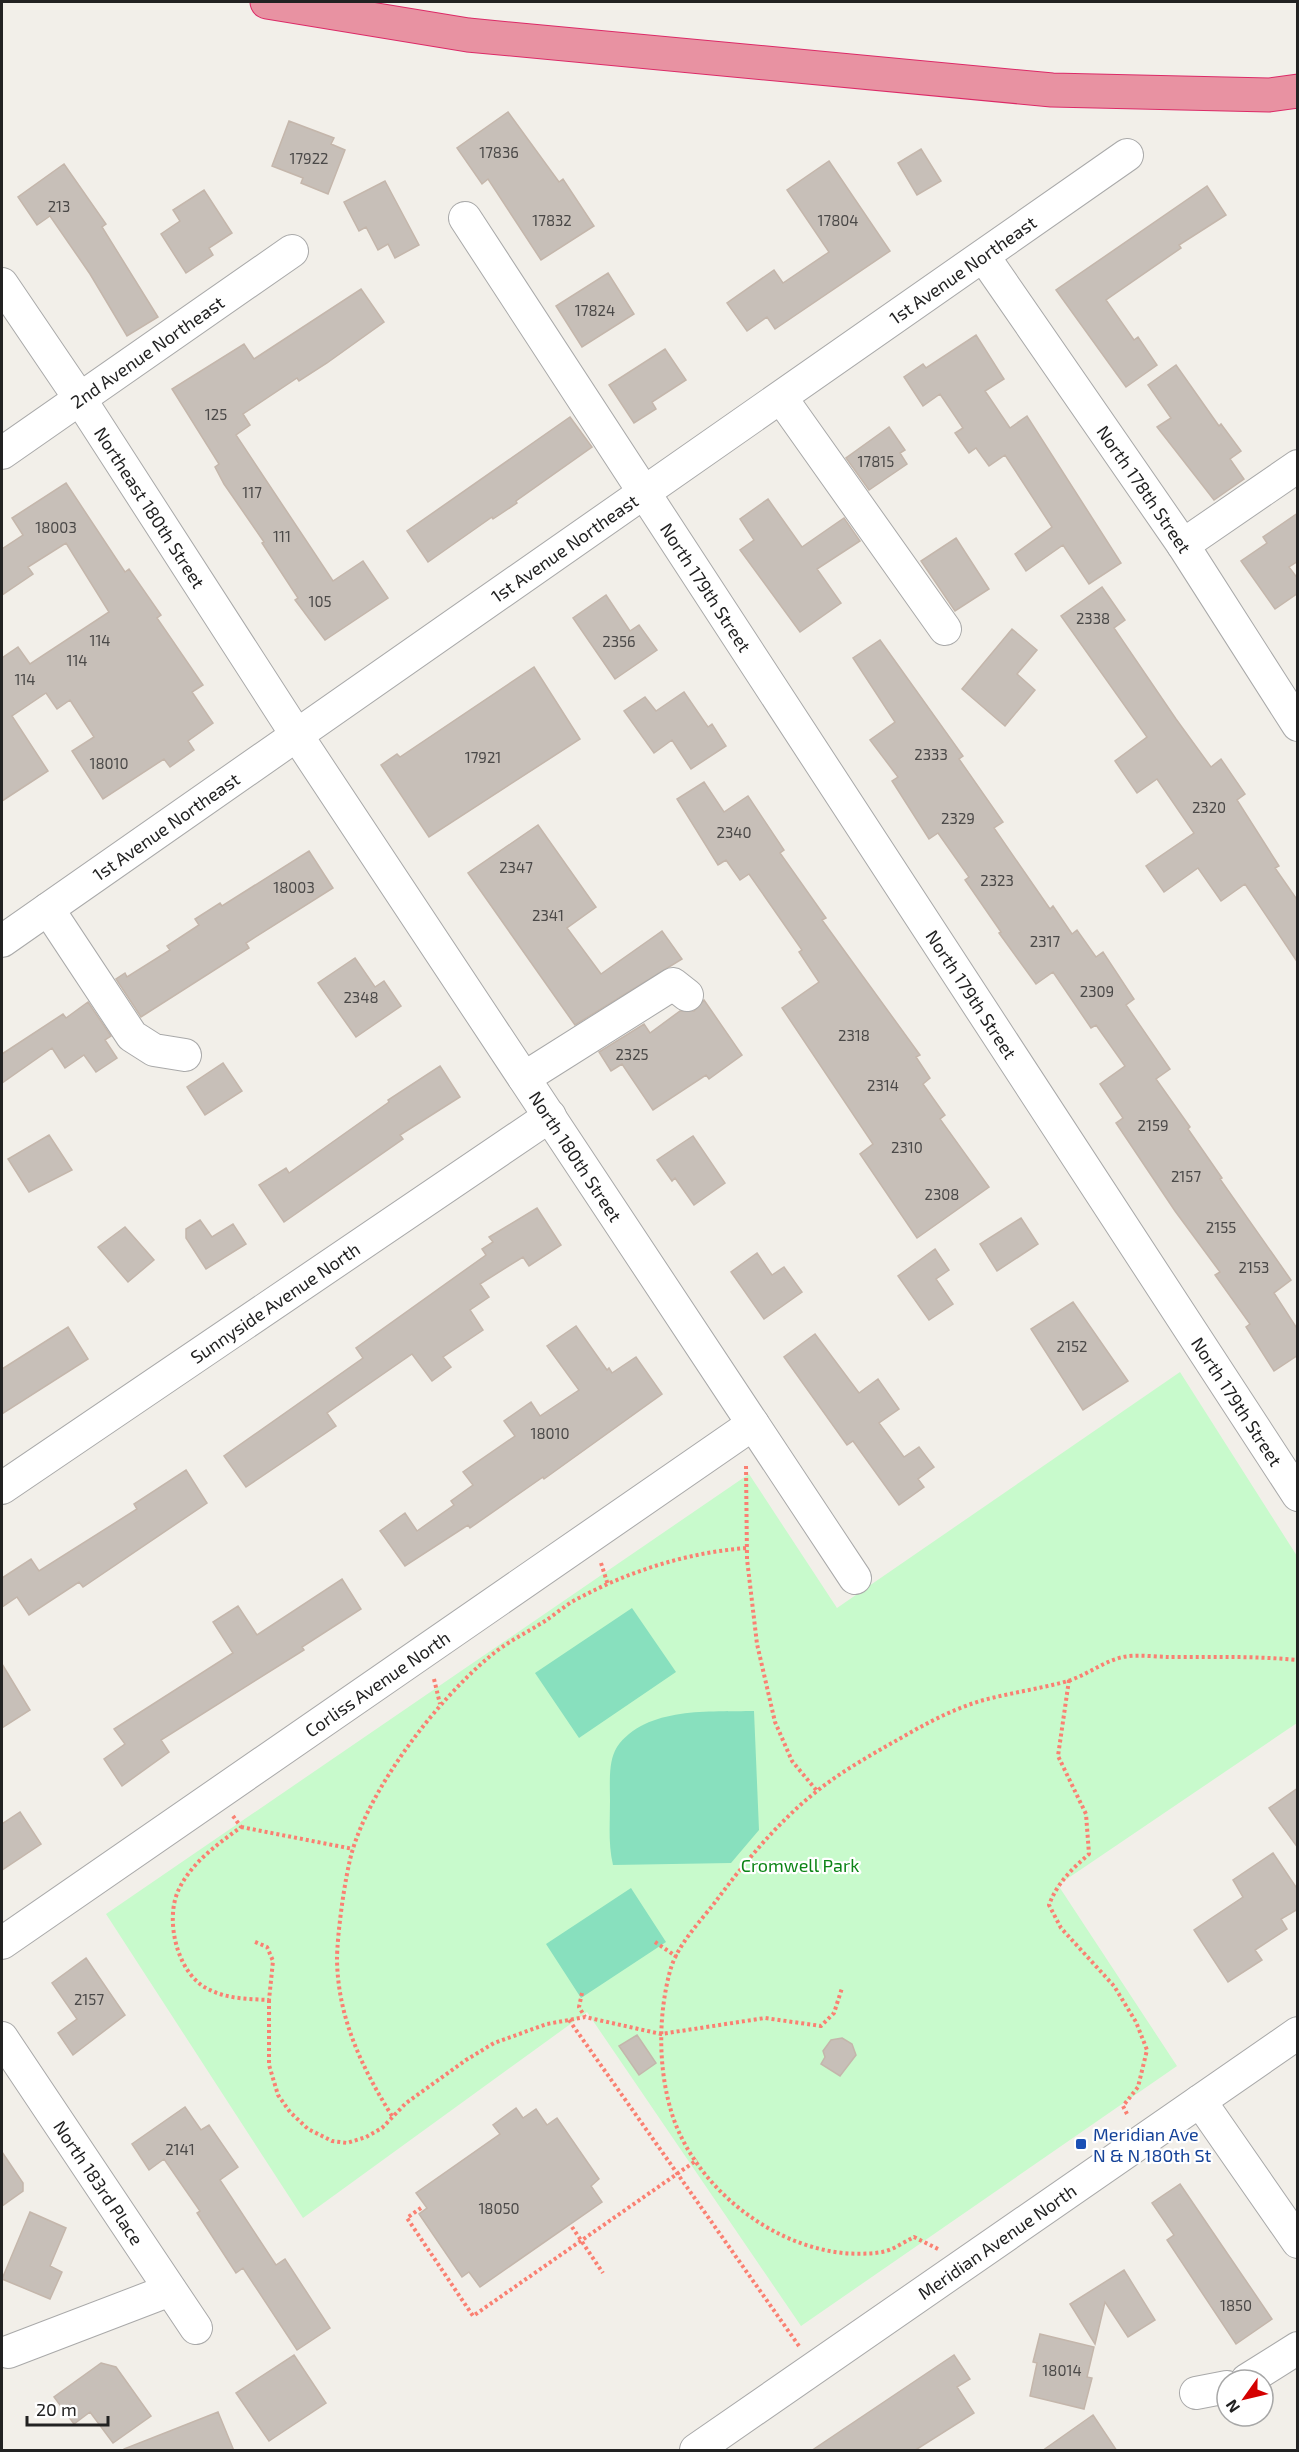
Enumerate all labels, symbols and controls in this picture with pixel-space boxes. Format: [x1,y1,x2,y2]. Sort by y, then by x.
house number: 17836 [479,143,519,161]
house number: 17922 [289,149,329,167]
house number: 213 [48,197,70,215]
house number: 17832 [532,211,572,229]
house number: 17804 [817,211,859,229]
street label: 1st Avenue Northeast [885,211,1041,329]
street label: 2nd Avenue Northeast [66,291,228,413]
house number: 17824 [575,301,615,319]
house number: 125 [205,405,227,423]
street label: North 178th Street [1093,421,1196,557]
street label: Northeast 180th Street [90,423,210,592]
house number: 17815 [858,452,894,470]
house number: 117 [242,483,262,501]
street label: 1st Avenue Northeast [487,489,642,607]
house number: 18003 [35,518,77,536]
street label: North 179th Street [656,519,756,656]
house number: 111 [273,527,291,545]
house number: 105 [308,592,332,610]
house number: 2338 [1076,609,1110,627]
house number: 114 [89,631,111,649]
house number: 2356 [602,632,636,650]
house number: 114 [66,651,88,669]
house number: 114 [14,670,36,688]
house number: 2333 [914,745,948,763]
house number: 17921 [465,748,501,766]
house number: 18010 [89,754,129,772]
street label: 1st Avenue Northeast [88,767,244,885]
house number: 2320 [1192,798,1226,816]
house number: 2329 [941,809,975,827]
house number: 2340 [716,823,752,841]
house number: 2347 [499,858,533,876]
house number: 2323 [980,871,1014,889]
house number: 18003 [273,878,315,896]
house number: 2341 [532,906,564,924]
street label: North 179th Street [921,926,1022,1063]
house number: 2317 [1030,932,1061,950]
house number: 2309 [1080,982,1114,1000]
house number: 2348 [343,988,379,1006]
house number: 2318 [838,1026,870,1044]
house number: 2325 [615,1045,649,1063]
house number: 2314 [867,1076,899,1094]
street label: North 180th Street [525,1087,627,1226]
house number: 2159 [1137,1116,1169,1134]
house number: 2310 [891,1138,923,1156]
house number: 2157 [1171,1167,1201,1185]
house number: 2308 [925,1185,959,1203]
house number: 2155 [1206,1218,1236,1236]
street label: Sunnyside Avenue North [186,1237,364,1368]
house number: 2153 [1239,1258,1269,1276]
street label: North 179th Street [1187,1333,1287,1470]
house number: 2152 [1057,1337,1087,1355]
house number: 18010 [530,1424,570,1442]
street label: Corliss Avenue North [300,1626,454,1741]
park label: Cromwell Park [741,1854,859,1876]
house number: 2157 [74,1990,104,2008]
street label: North 183rd Place [49,2116,148,2249]
place label: Meridian Ave N & N 180th St [1093,2123,1212,2166]
marker: Meridian Ave N & N 180th St [1074,2137,1088,2151]
house number: 2141 [165,2140,195,2158]
street label: Meridian Avenue North [913,2179,1080,2304]
house number: 18050 [478,2199,520,2217]
house number: 1850 [1220,2296,1252,2314]
house number: 18014 [1042,2361,1082,2379]
north arrow [1215,2368,1275,2428]
scale bar [27,2389,108,2427]
text: N [1221,2397,1243,2417]
text: 20 m [36,2398,77,2420]

